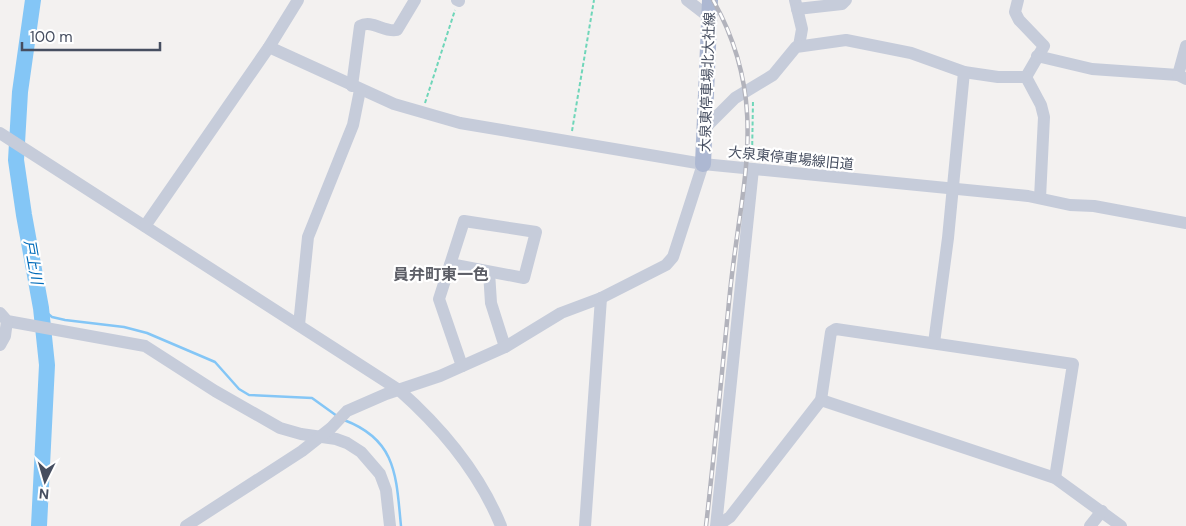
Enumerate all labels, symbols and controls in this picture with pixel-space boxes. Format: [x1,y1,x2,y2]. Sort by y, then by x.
street label: 大泉東停車場北大社線 [696,12,718,152]
scale bar [22,20,160,52]
text: 100 m [30,27,73,47]
street label: 大泉東停車場線旧道 [727,142,855,174]
water label: 戸上川 [19,238,47,288]
district label: 員弁町東一色 [393,264,489,285]
north arrow [20,456,70,506]
text: N [38,485,50,503]

